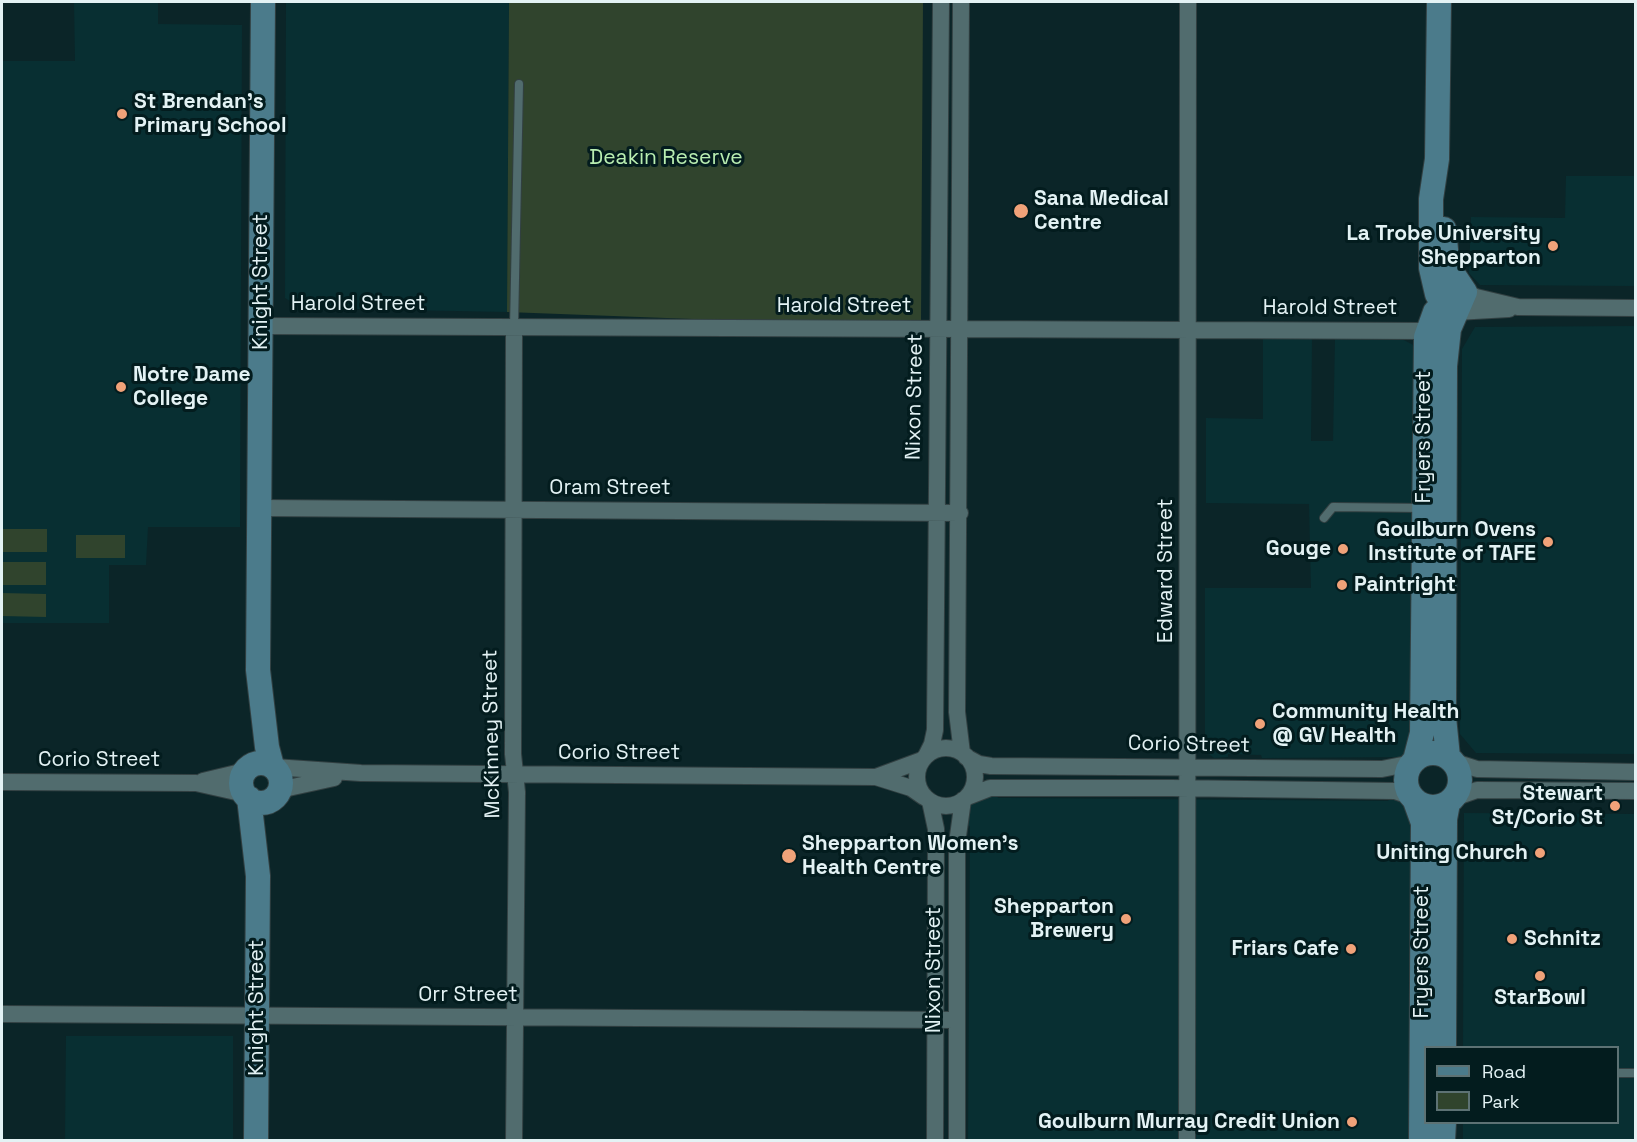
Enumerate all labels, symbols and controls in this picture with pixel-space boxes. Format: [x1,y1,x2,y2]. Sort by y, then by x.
place label: St Brendan's Primary School [134,89,287,139]
marker: St Brendan's Primary School [115,107,129,121]
park label: Deakin Reserve [589,145,743,171]
place label: Sana Medical Centre [1034,186,1169,236]
marker: Sana Medical Centre [1012,202,1030,220]
street label: Knight Street [248,214,274,350]
place label: La Trobe University Shepparton [1346,221,1541,271]
marker: La Trobe University Shepparton [1546,239,1560,253]
street label: Harold Street [291,291,425,317]
street label: Harold Street [777,293,911,319]
street label: Harold Street [1263,295,1397,321]
street label: Nixon Street [901,334,929,460]
place label: Notre Dame College [133,362,251,412]
street label: Fryers Street [1411,371,1437,503]
marker: Notre Dame College [114,380,128,394]
street label: Oram Street [549,475,671,501]
street label: Edward Street [1153,499,1179,643]
place label: Goulburn Ovens Institute of TAFE [1368,517,1536,567]
marker: Goulburn Ovens Institute of TAFE [1541,535,1555,549]
place label: Gouge [1266,536,1331,562]
marker: Gouge [1336,542,1350,556]
place label: Paintright [1354,572,1456,598]
marker: Paintright [1335,578,1349,592]
street label: McKinney Street [478,649,506,819]
place label: Community Health @ GV Health [1272,699,1460,749]
marker: Community Health @ GV Health [1253,717,1267,731]
street label: Corio Street [1128,731,1250,759]
street label: Corio Street [558,740,680,766]
street label: Corio Street [38,747,160,773]
place label: Stewart St/Corio St [1492,781,1603,831]
marker: Stewart St/Corio St [1608,799,1622,813]
place label: Shepparton Women's Health Centre [802,831,1019,881]
place label: Uniting Church [1376,840,1528,866]
marker: Uniting Church [1533,846,1547,860]
marker: Shepparton Women's Health Centre [780,847,798,865]
street label: Fryers Street [1409,886,1435,1018]
place label: Shepparton Brewery [994,894,1114,944]
street label: Nixon Street [921,907,947,1033]
marker: Shepparton Brewery [1119,912,1133,926]
place label: Schnitz [1524,926,1601,952]
marker: Schnitz [1505,932,1519,946]
place label: Friars Cafe [1232,936,1339,962]
street label: Knight Street [244,940,270,1076]
marker: Friars Cafe [1344,942,1358,956]
marker: StarBowl [1533,969,1547,983]
street label: Orr Street [418,982,518,1008]
place label: StarBowl [1494,985,1586,1011]
legend [1424,1046,1619,1124]
text: Road [1482,1060,1526,1083]
text: Park [1482,1090,1519,1113]
place label: Goulburn Murray Credit Union [1038,1109,1340,1135]
marker: Goulburn Murray Credit Union [1345,1115,1359,1129]

